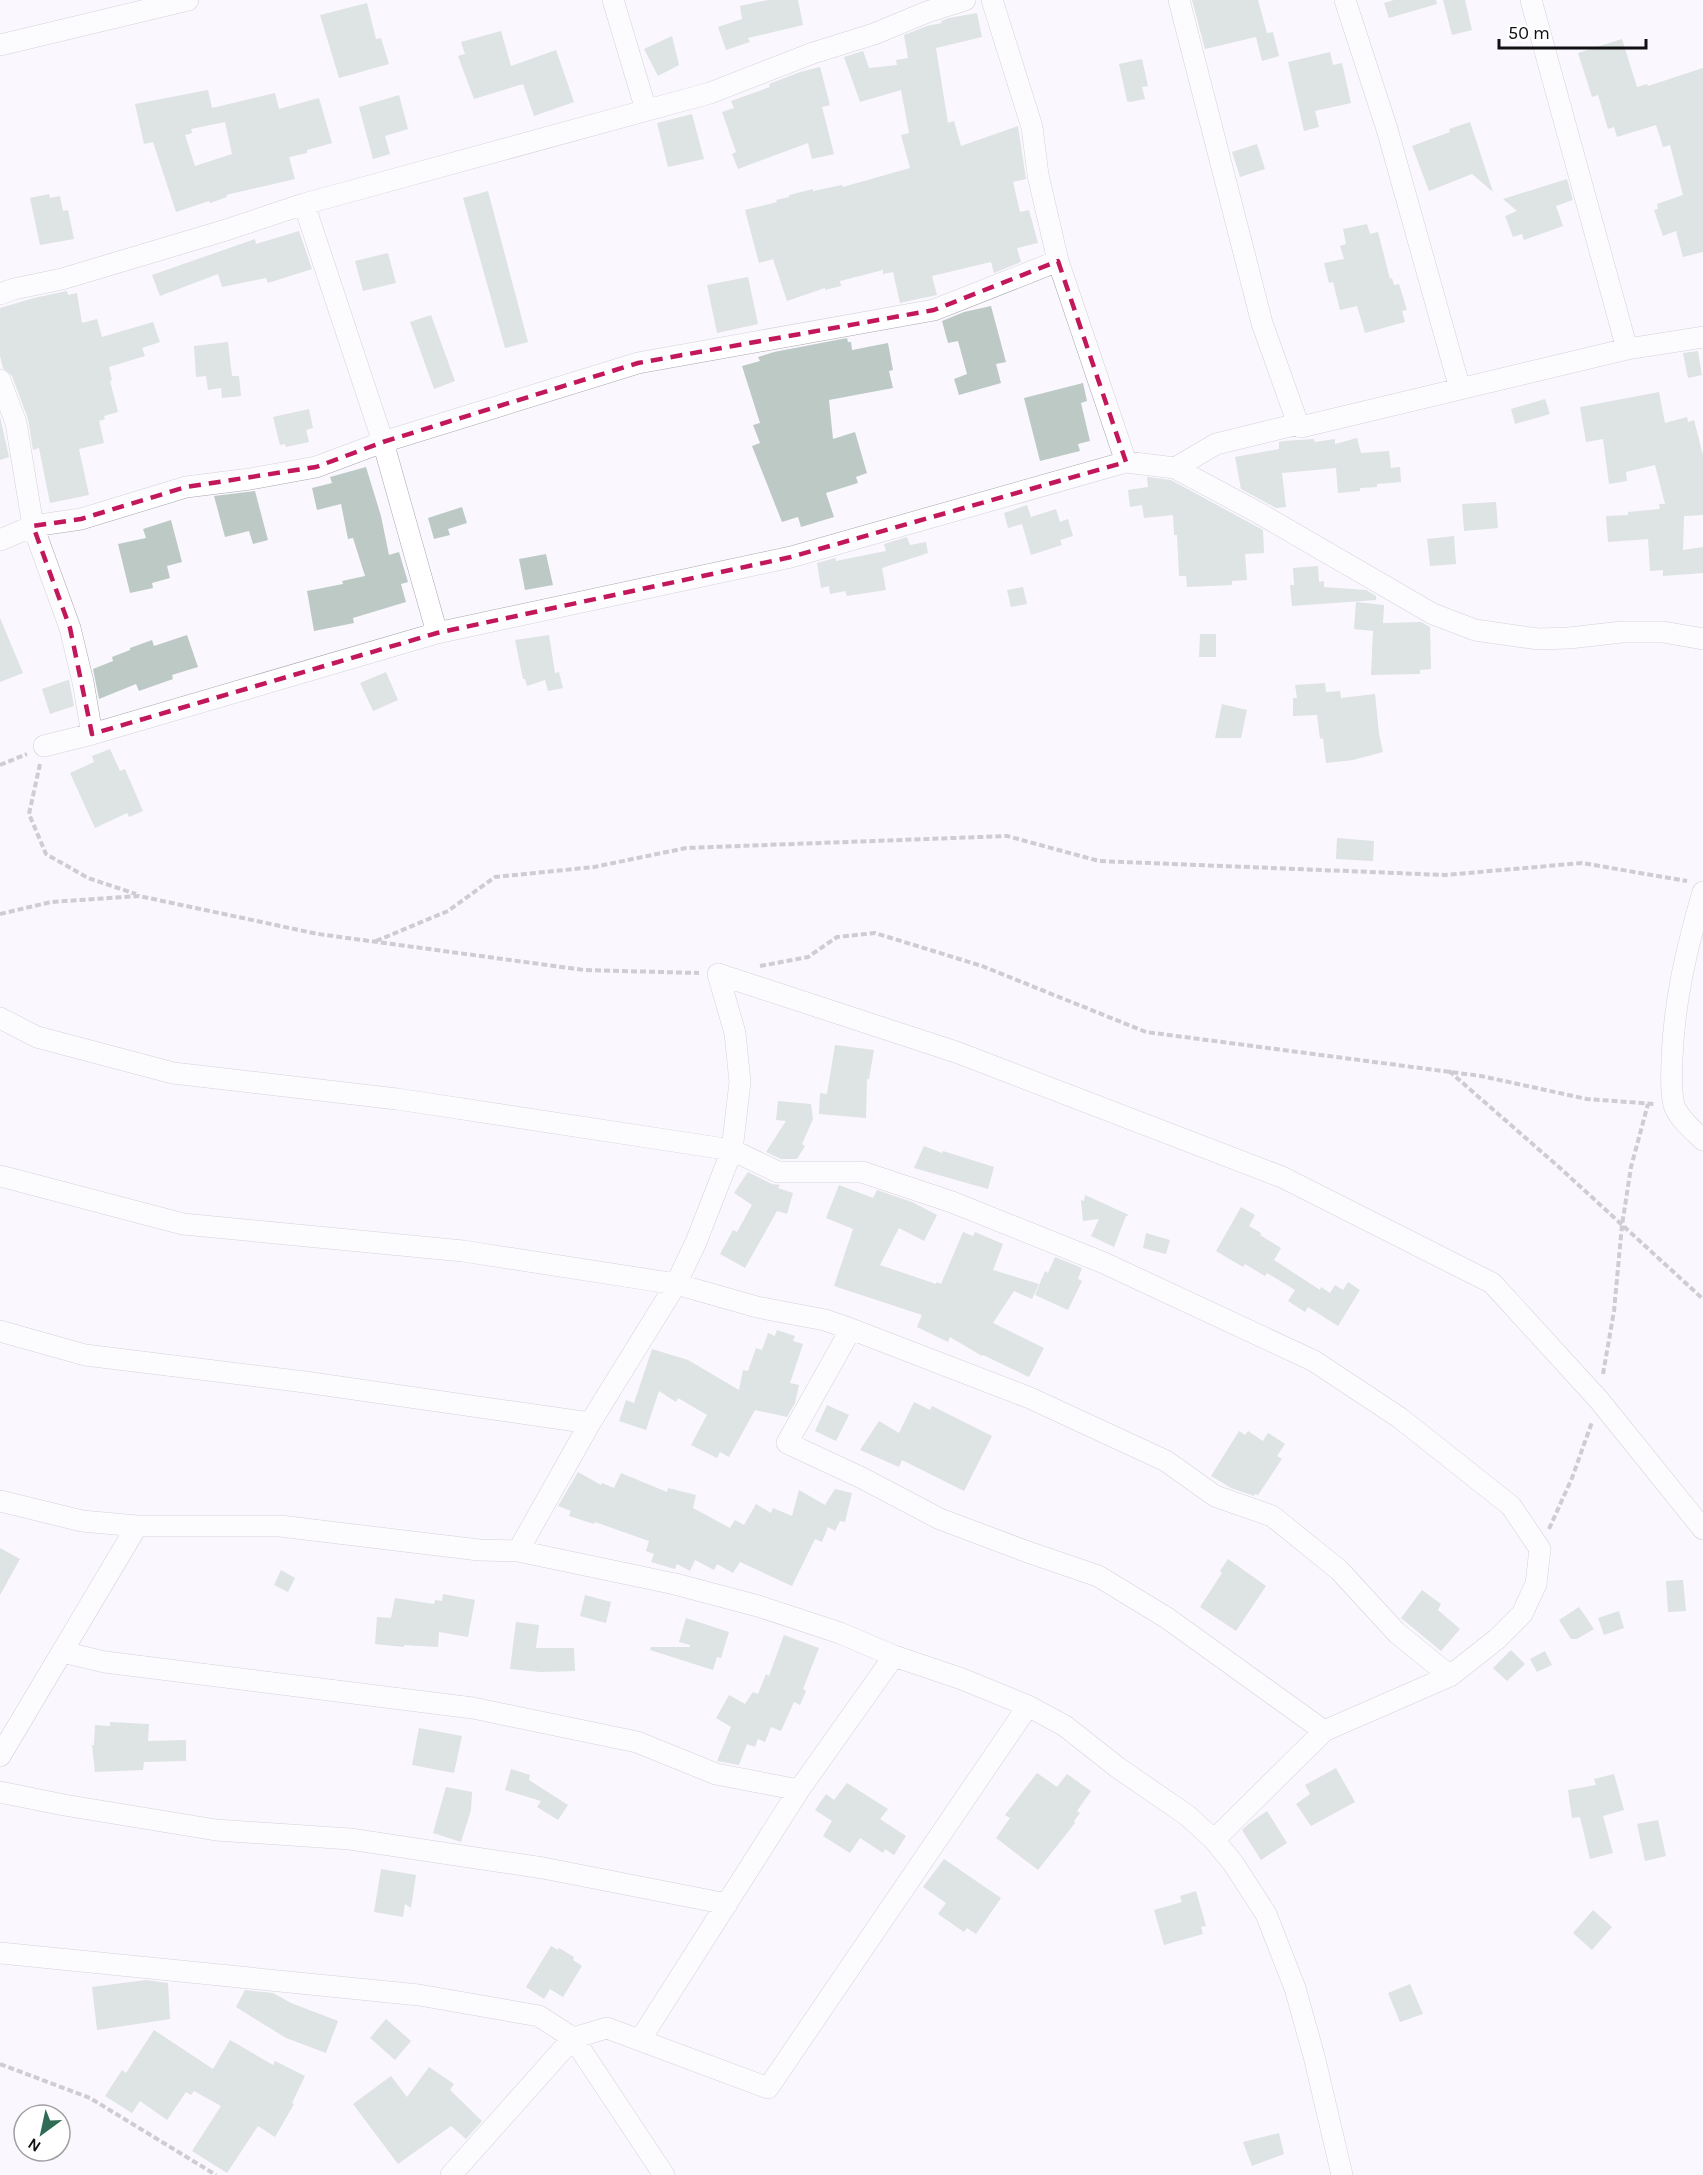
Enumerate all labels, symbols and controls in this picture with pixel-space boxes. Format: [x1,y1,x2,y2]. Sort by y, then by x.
scale bar [1499,12,1646,50]
text: 50 m [1508,22,1550,44]
north arrow [12,2103,72,2163]
text: N [24,2134,44,2156]

